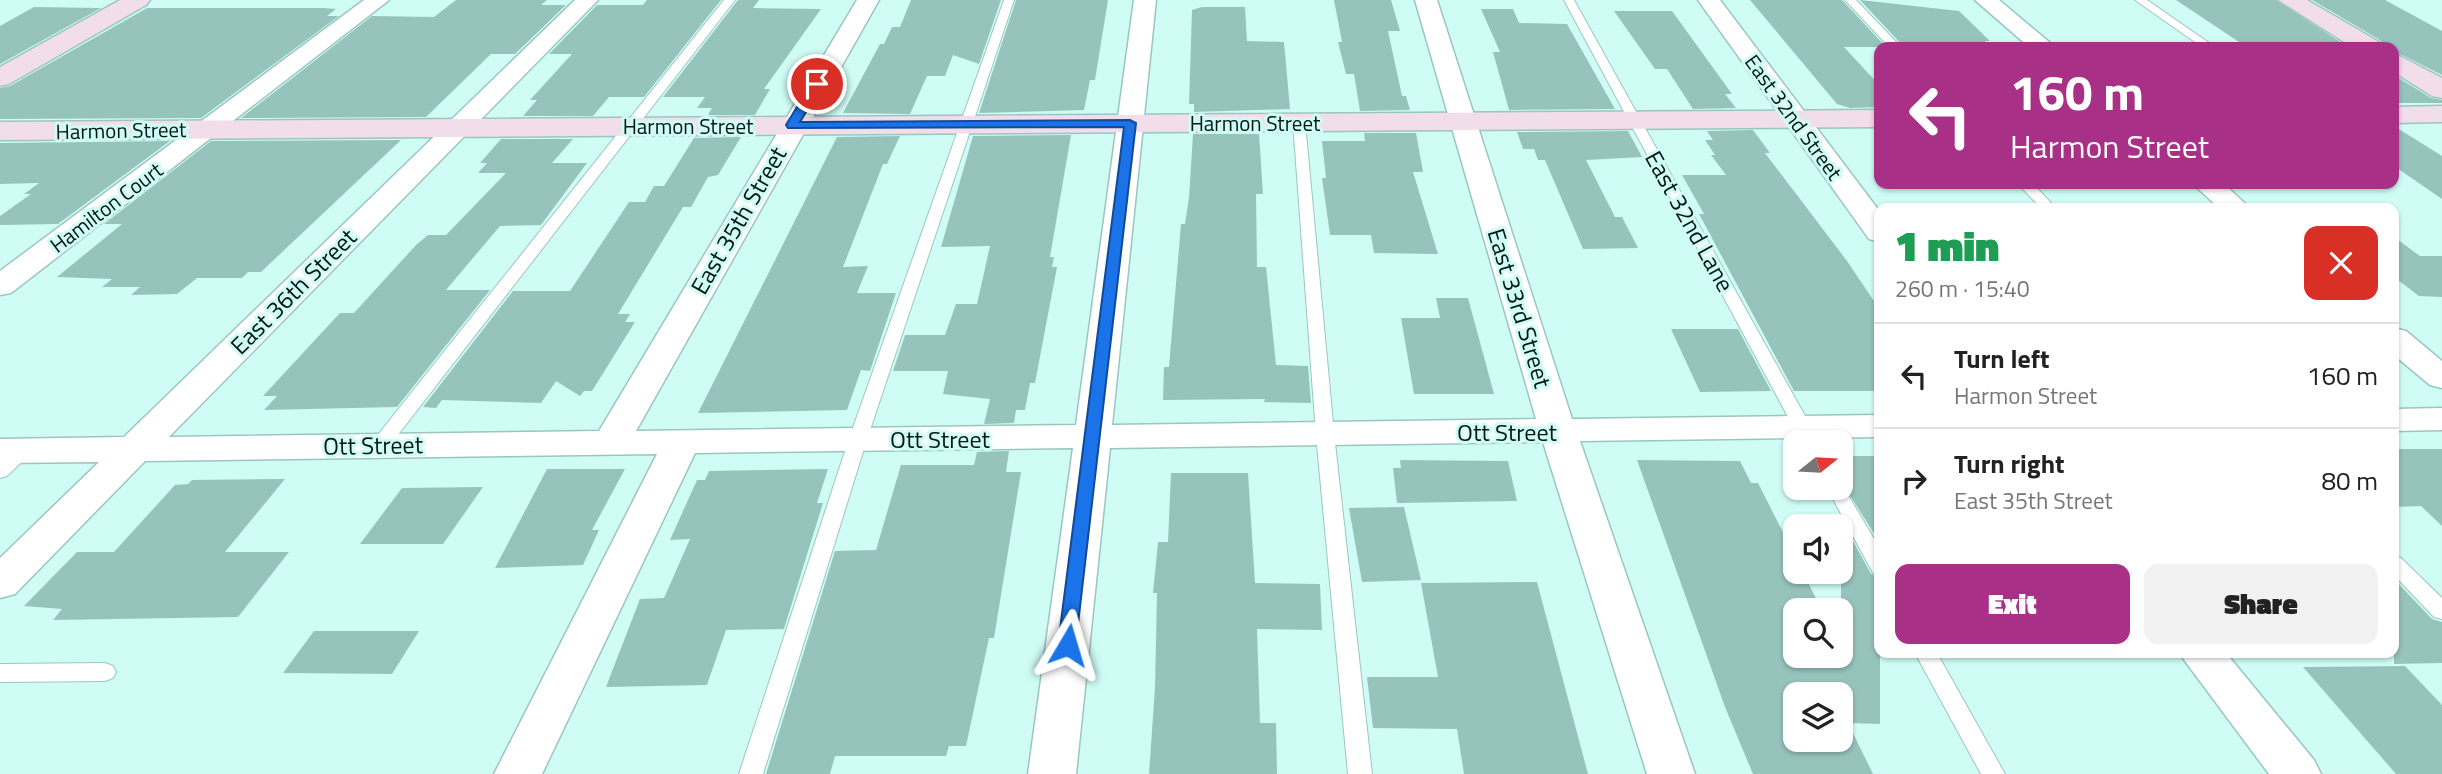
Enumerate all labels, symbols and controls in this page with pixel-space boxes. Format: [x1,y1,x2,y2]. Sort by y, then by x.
street label: East 32nd Street [1737,48,1851,187]
pin [787,54,847,114]
text: 160 m [2010,54,2144,129]
icon: arrive [798,65,836,103]
icon: left [1895,70,1986,161]
street label: Harmon Street [1190,107,1321,139]
street label: Harmon Street [623,110,754,142]
street label: Harmon Street [55,113,187,147]
text: Harmon Street [2010,122,2209,170]
street label: East 35th Street [681,139,795,301]
street label: East 32nd Lane [1636,144,1744,298]
street label: Hamilton Court [43,153,170,260]
text: 1 min [1895,213,1999,277]
street label: East 36th Street [222,219,365,362]
street label: East 33rd Street [1479,224,1561,393]
button: close [2304,226,2378,300]
text: 260 m · 15:40 [1895,271,2030,306]
text: Turn left [1954,339,2049,378]
text: 160 m [2307,356,2378,395]
icon: left [1895,357,1933,395]
text: Harmon Street [1954,378,2097,413]
street label: Ott Street [1457,414,1557,450]
street label: Ott Street [890,421,990,457]
street label: Ott Street [323,426,424,464]
north arrow [1783,430,1853,500]
map controls [1783,430,1853,752]
text: Turn right [1954,444,2065,483]
text: 80 m [2321,461,2378,500]
icon: right [1895,462,1933,500]
text: East 35th Street [1954,483,2113,518]
button: sound [1783,514,1853,584]
button: Exit [1895,564,2130,644]
button: Share [2144,564,2378,644]
button: search [1783,598,1853,668]
position arrow [1031,608,1105,682]
button: layers [1783,682,1853,752]

